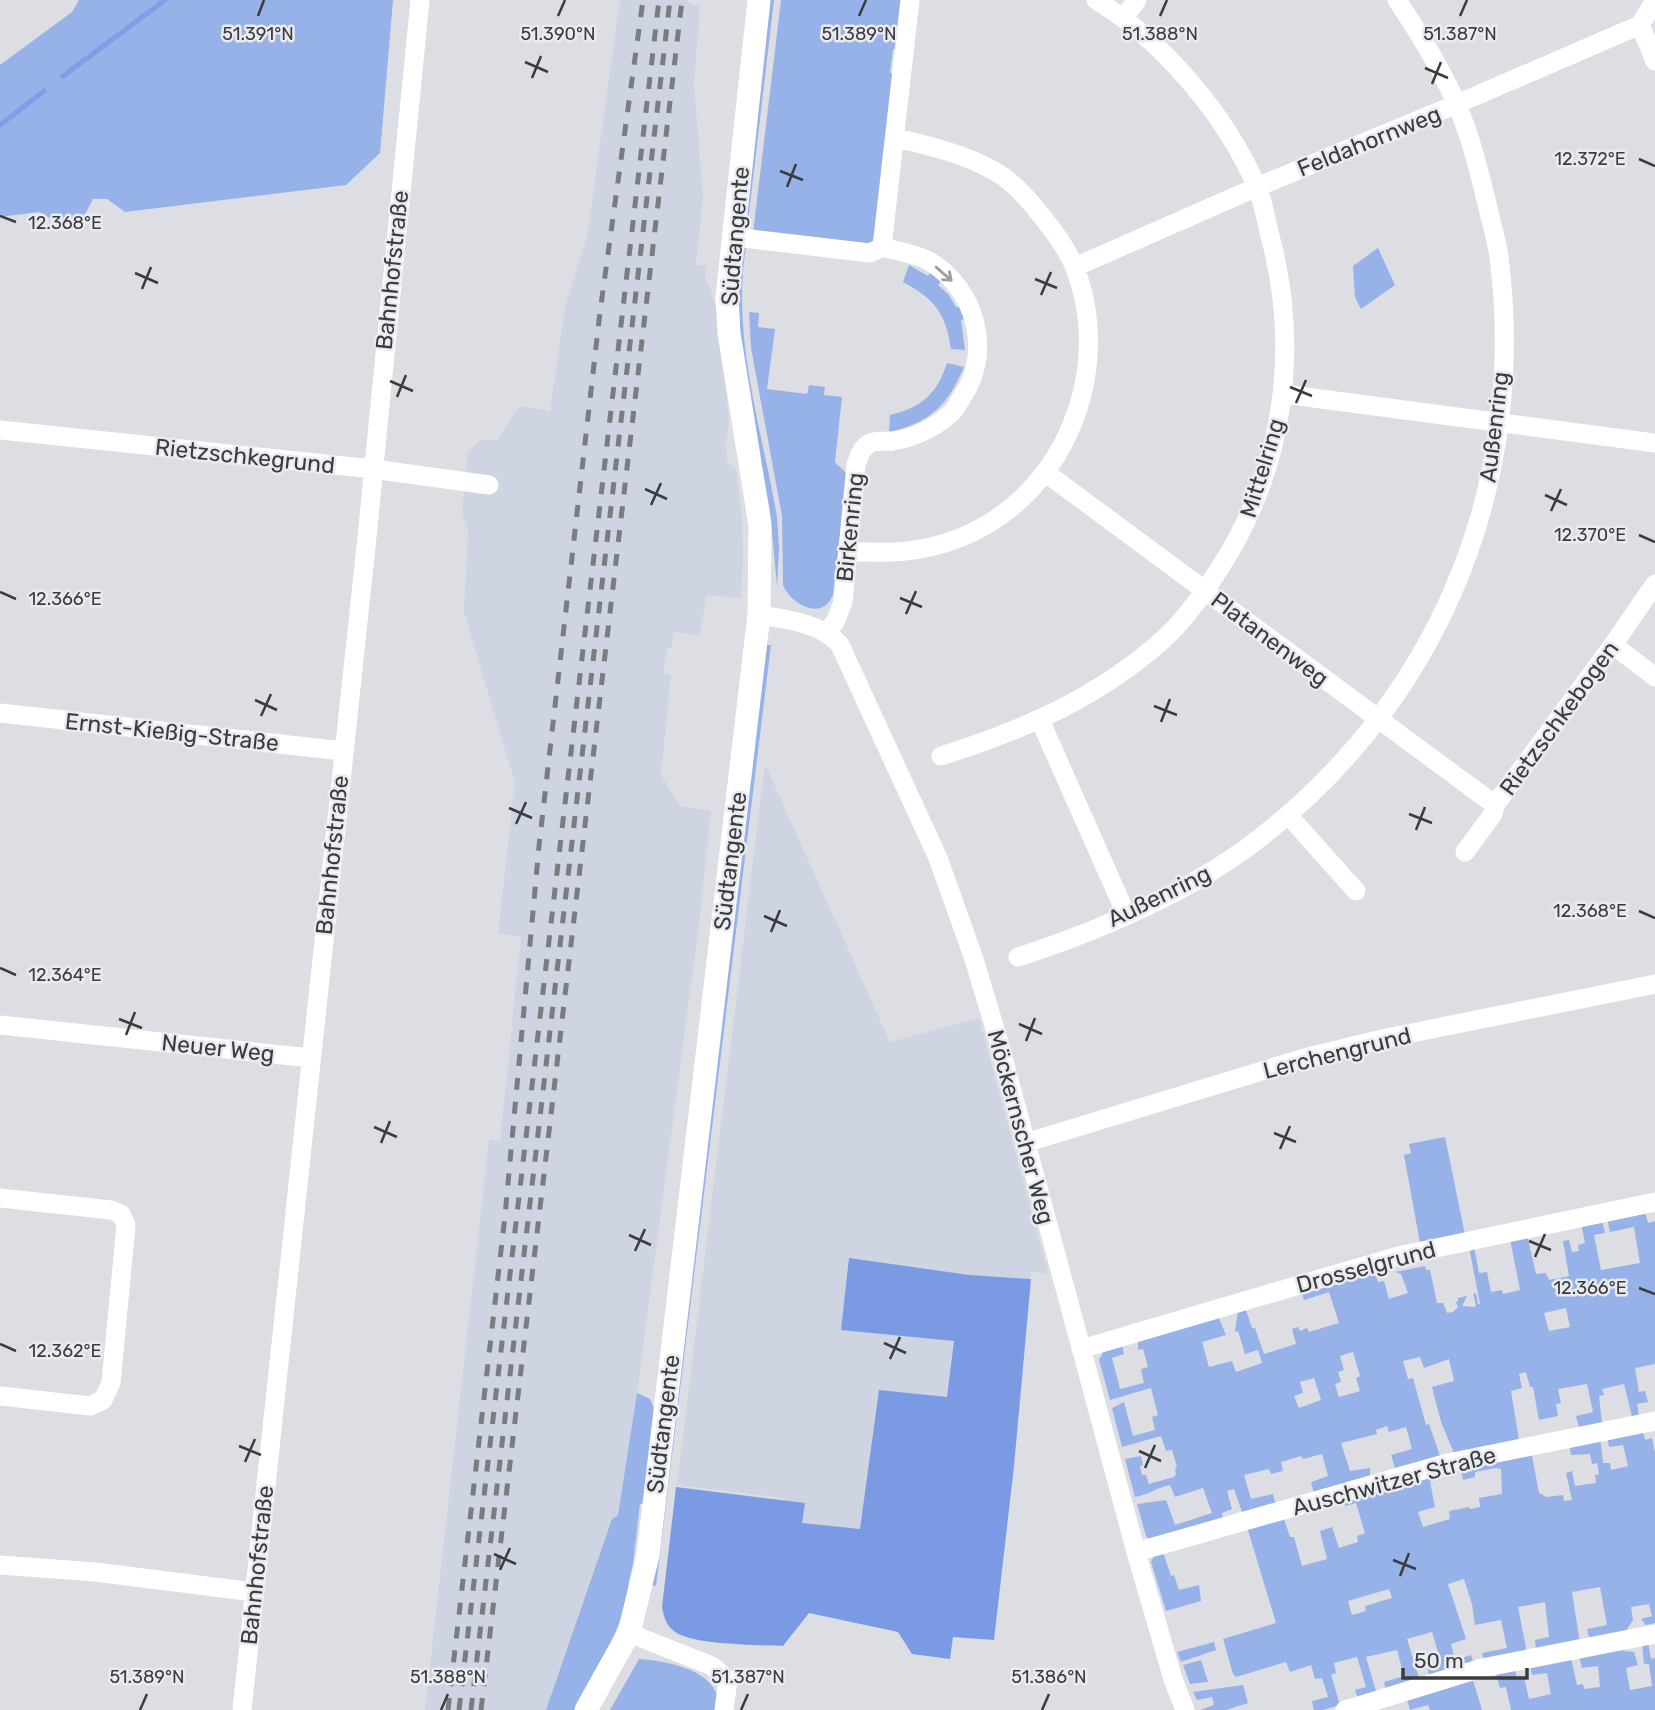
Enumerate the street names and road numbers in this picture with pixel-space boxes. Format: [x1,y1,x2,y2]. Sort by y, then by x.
street label: Feldahornweg [1293,99,1445,183]
street label: Südtangente [715,165,755,307]
street label: Bahnhofstraße [370,189,414,351]
street label: Außenring [1473,370,1515,484]
street label: Mittelring [1234,415,1290,521]
street label: Rietzschkegrund [154,433,336,479]
street label: Birkenring [830,471,870,583]
street label: Platanenweg [1206,586,1334,692]
street label: Rietzschkebogen [1494,635,1624,801]
street label: Ernst-Kießig-Straße [64,707,280,757]
street label: Bahnhofstraße [310,774,354,936]
street label: Südtangente [708,790,752,932]
street label: Außenring [1103,859,1215,933]
street label: Lerchengrund [1260,1021,1414,1085]
street label: Möckernscher Weg [982,1027,1060,1227]
street label: Neuer Weg [160,1028,276,1068]
street label: Drosselgrund [1293,1235,1439,1299]
street label: Südtangente [641,1353,685,1495]
street label: Auschwitzer Straße [1289,1440,1499,1522]
street label: Bahnhofstraße [235,1484,279,1646]

